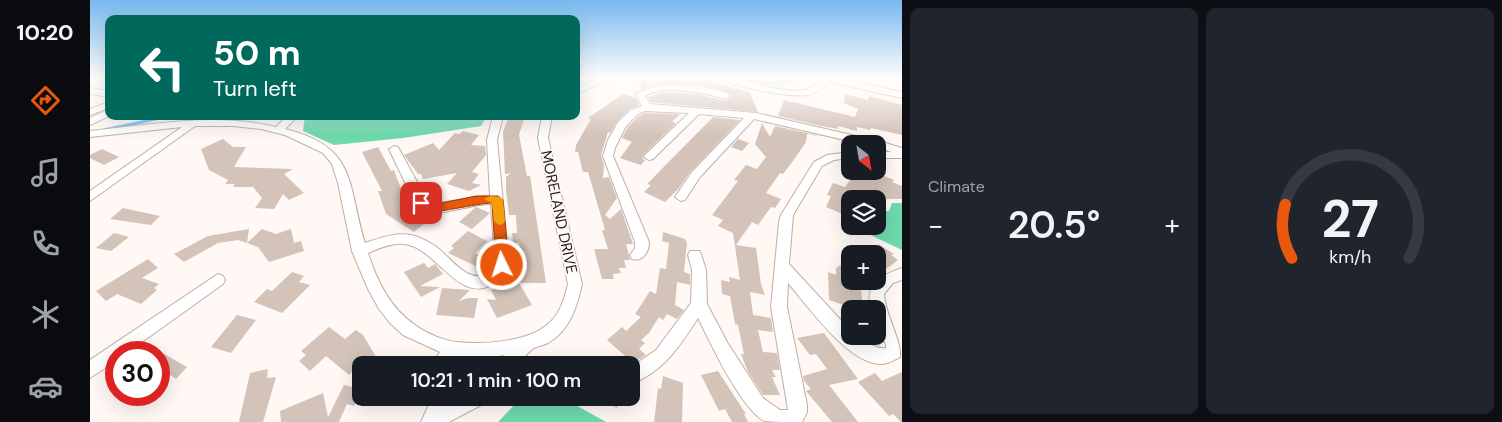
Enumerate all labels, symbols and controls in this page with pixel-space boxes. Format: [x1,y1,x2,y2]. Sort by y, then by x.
text: 10:20 [16,18,74,47]
text: 50 m [213,30,301,76]
icon: left [130,35,195,100]
text: Turn left [213,74,297,103]
icon: directions [28,83,63,118]
north arrow [841,135,886,180]
map controls [841,135,886,345]
street label: MORELAND DRIVE [536,149,582,275]
icon: music [28,155,63,190]
text: Climate [928,176,985,197]
pin [400,182,442,224]
text: 27 [1321,185,1379,253]
icon: arrive [407,189,435,217]
button: layers [841,190,886,235]
text: 20.5° [1008,200,1100,250]
text: − [928,207,943,244]
text: + [1165,207,1180,244]
icon: phone [28,226,63,261]
position arrow [475,238,527,290]
button: + [841,245,886,290]
text: km/h [1329,245,1371,269]
icon: climate [28,297,63,332]
button: − [841,300,886,345]
speed limit sign: 30 [105,341,170,406]
text: 10:21 · 1 min · 100 m [411,368,581,393]
icon: car [28,369,63,404]

